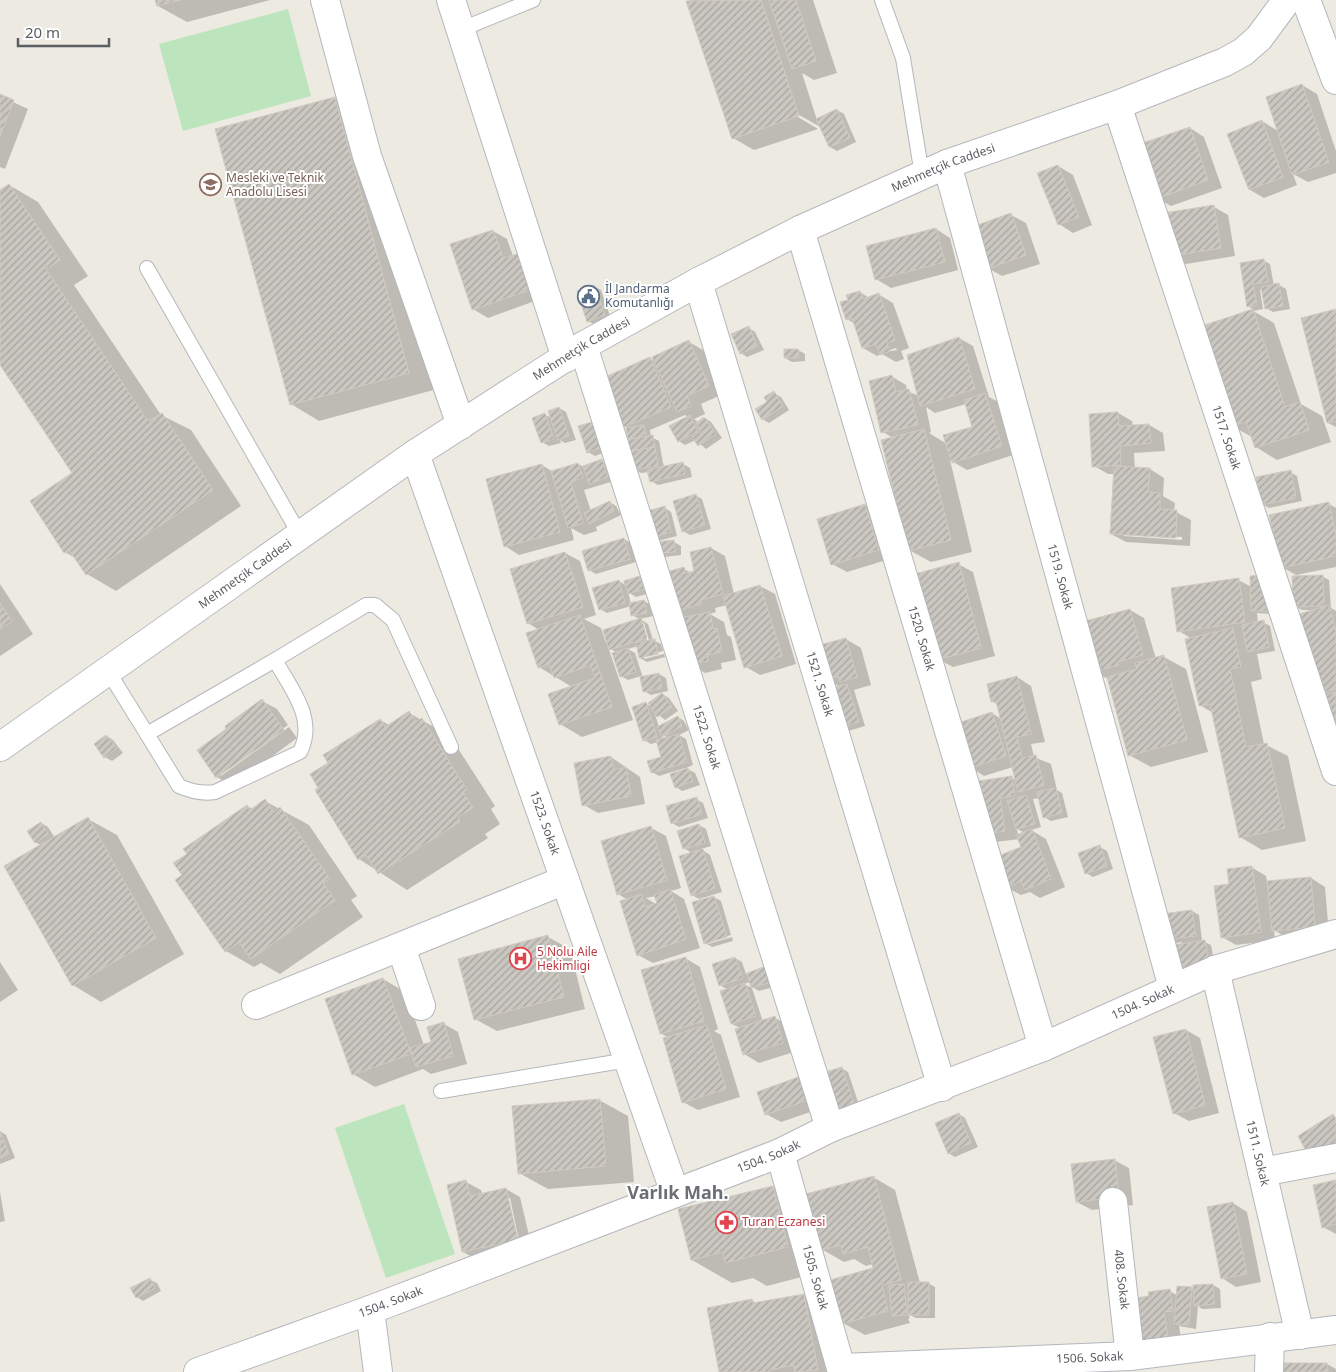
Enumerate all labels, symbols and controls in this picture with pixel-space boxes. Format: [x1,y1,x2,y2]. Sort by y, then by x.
scale bar [18,15,109,47]
text: 20 m [25,22,60,42]
street label: Mehmetçik Caddesi [888,139,997,196]
place label: Mesleki ve Teknik Anadolu Lisesi [226,169,324,200]
school or university icon: Mesleki ve Teknik Anadolu Lisesi [198,173,222,197]
place label: İl Jandarma Komutanlığı [605,280,673,311]
public building icon: İl Jandarma Komutanlığı [577,284,601,308]
street label: Mehmetçik Caddesi [529,313,633,384]
street label: 1517. Sokak [1208,403,1246,472]
street label: Mehmetçik Caddesi [195,535,295,612]
street label: 1519. Sokak [1044,542,1078,612]
street label: 1520. Sokak [904,604,940,673]
street label: 1521. Sokak [802,649,838,719]
street label: 1522. Sokak [689,702,725,772]
street label: 1523. Sokak [526,788,565,858]
place label: 5 Nolu Aile Hekimligi [537,943,598,974]
hospital icon: 5 Nolu Aile Hekimligi [509,947,533,971]
street label: 1504. Sokak [1108,980,1177,1023]
street label: 1511. Sokak [1242,1118,1274,1188]
street label: 1504. Sokak [734,1135,804,1177]
district label: Varlık Mah. [627,1180,729,1204]
pharmacy icon: Turan Eczanesi [714,1210,738,1234]
place label: Turan Eczanesi [742,1213,825,1230]
street label: 1505. Sokak [798,1242,833,1312]
street label: 408. Sokak [1110,1249,1134,1311]
street label: 1504. Sokak [356,1281,426,1321]
street label: 1506. Sokak [1056,1347,1124,1367]

